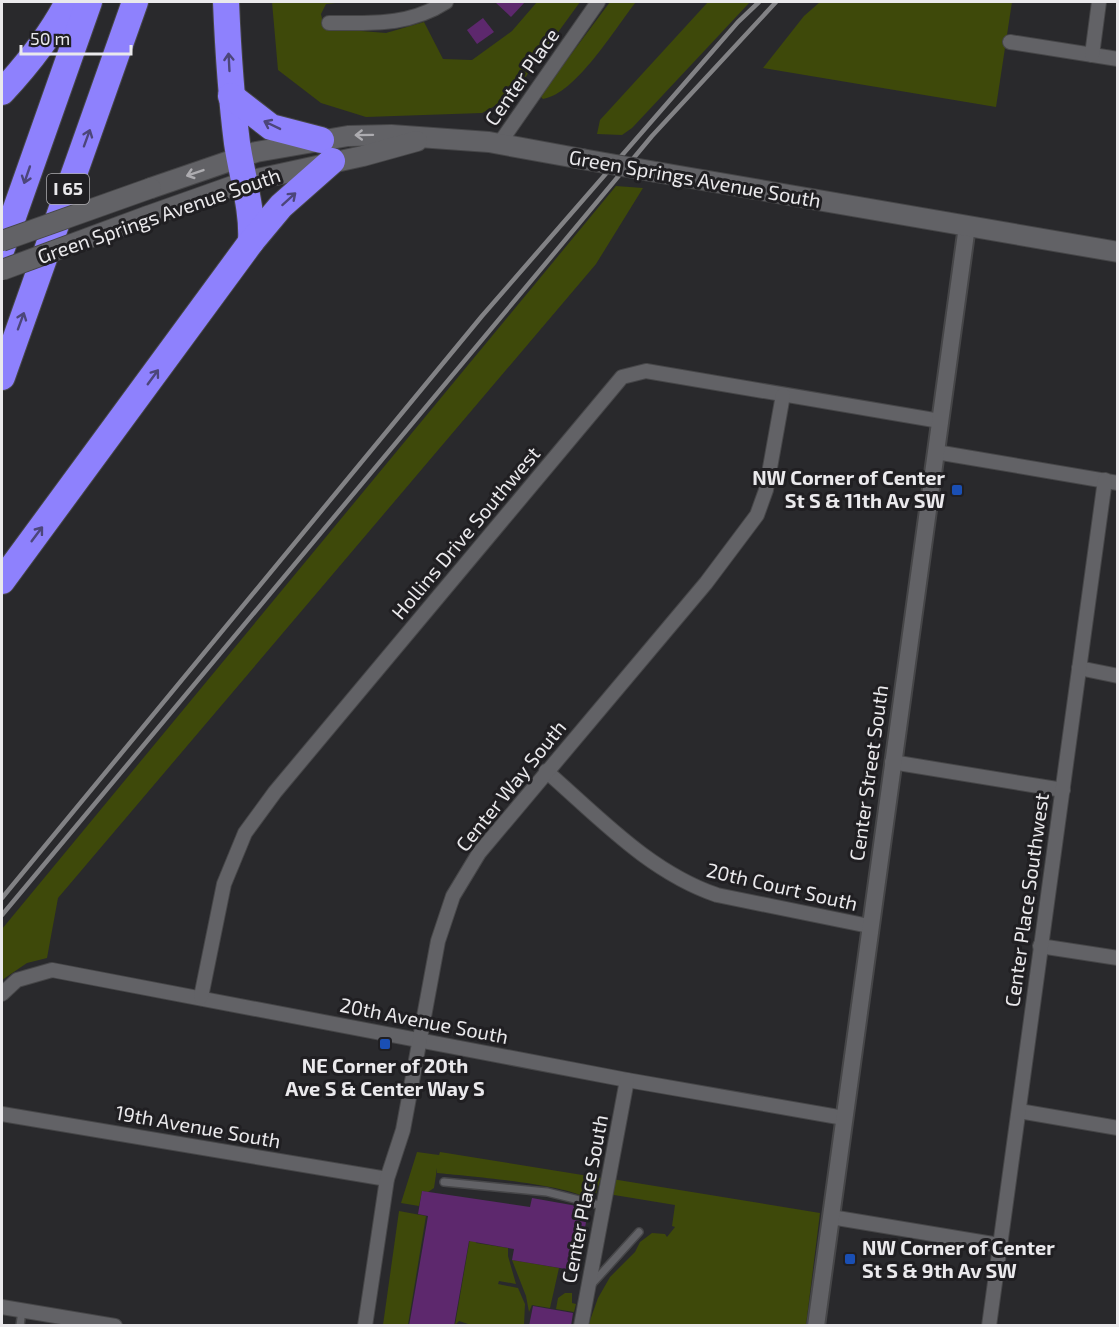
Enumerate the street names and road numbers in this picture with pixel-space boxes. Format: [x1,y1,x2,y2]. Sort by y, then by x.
street label: Center Place [479,23,563,130]
street label: Green Springs Avenue South [567,144,823,212]
street label: Green Springs Avenue South [34,162,283,268]
road number: I 65 [47,174,89,204]
street label: Hollins Drive Southwest [386,441,545,624]
street label: Center Street South [844,683,892,862]
street label: Center Way South [450,715,570,856]
street label: Center Place Southwest [999,791,1053,1008]
street label: 20th Court South [704,857,860,915]
street label: 20th Avenue South [338,992,511,1048]
street label: 19th Avenue South [114,1100,283,1152]
street label: Center Place South [556,1113,612,1285]

